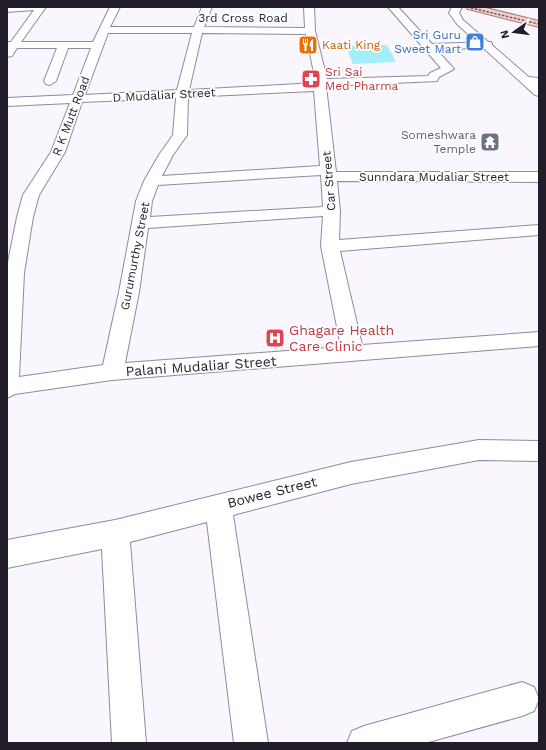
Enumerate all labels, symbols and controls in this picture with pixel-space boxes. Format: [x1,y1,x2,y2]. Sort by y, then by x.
street label: 3rd Cross Road [198,11,288,25]
north arrow [494,12,534,52]
place label: Sri Guru Sweet Mart [394,28,461,56]
text: N [497,29,512,40]
shop icon: Sri Guru Sweet Mart [464,31,486,53]
restaurant icon: Kaati King [297,34,319,56]
place label: Kaati King [322,38,381,52]
place label: Sri Sai Med Pharma [325,65,399,93]
pharmacy icon: Sri Sai Med Pharma [300,68,322,90]
street label: R K Mutt Road [49,74,93,158]
street label: D Mudaliar Street [112,85,216,105]
place label: Someshwara Temple [401,128,476,156]
temple icon: Someshwara Temple [479,131,501,153]
street label: Car Street [319,151,339,211]
street label: Sunndara Mudaliar Street [359,170,509,184]
street label: Gurumurthy Street [118,201,152,311]
place label: Ghagare Health Care Clinic [289,322,394,354]
hospital icon: Ghagare Health Care Clinic [264,327,286,349]
street label: Palani Mudaliar Street [125,353,277,379]
street label: Bowee Street [225,473,319,511]

